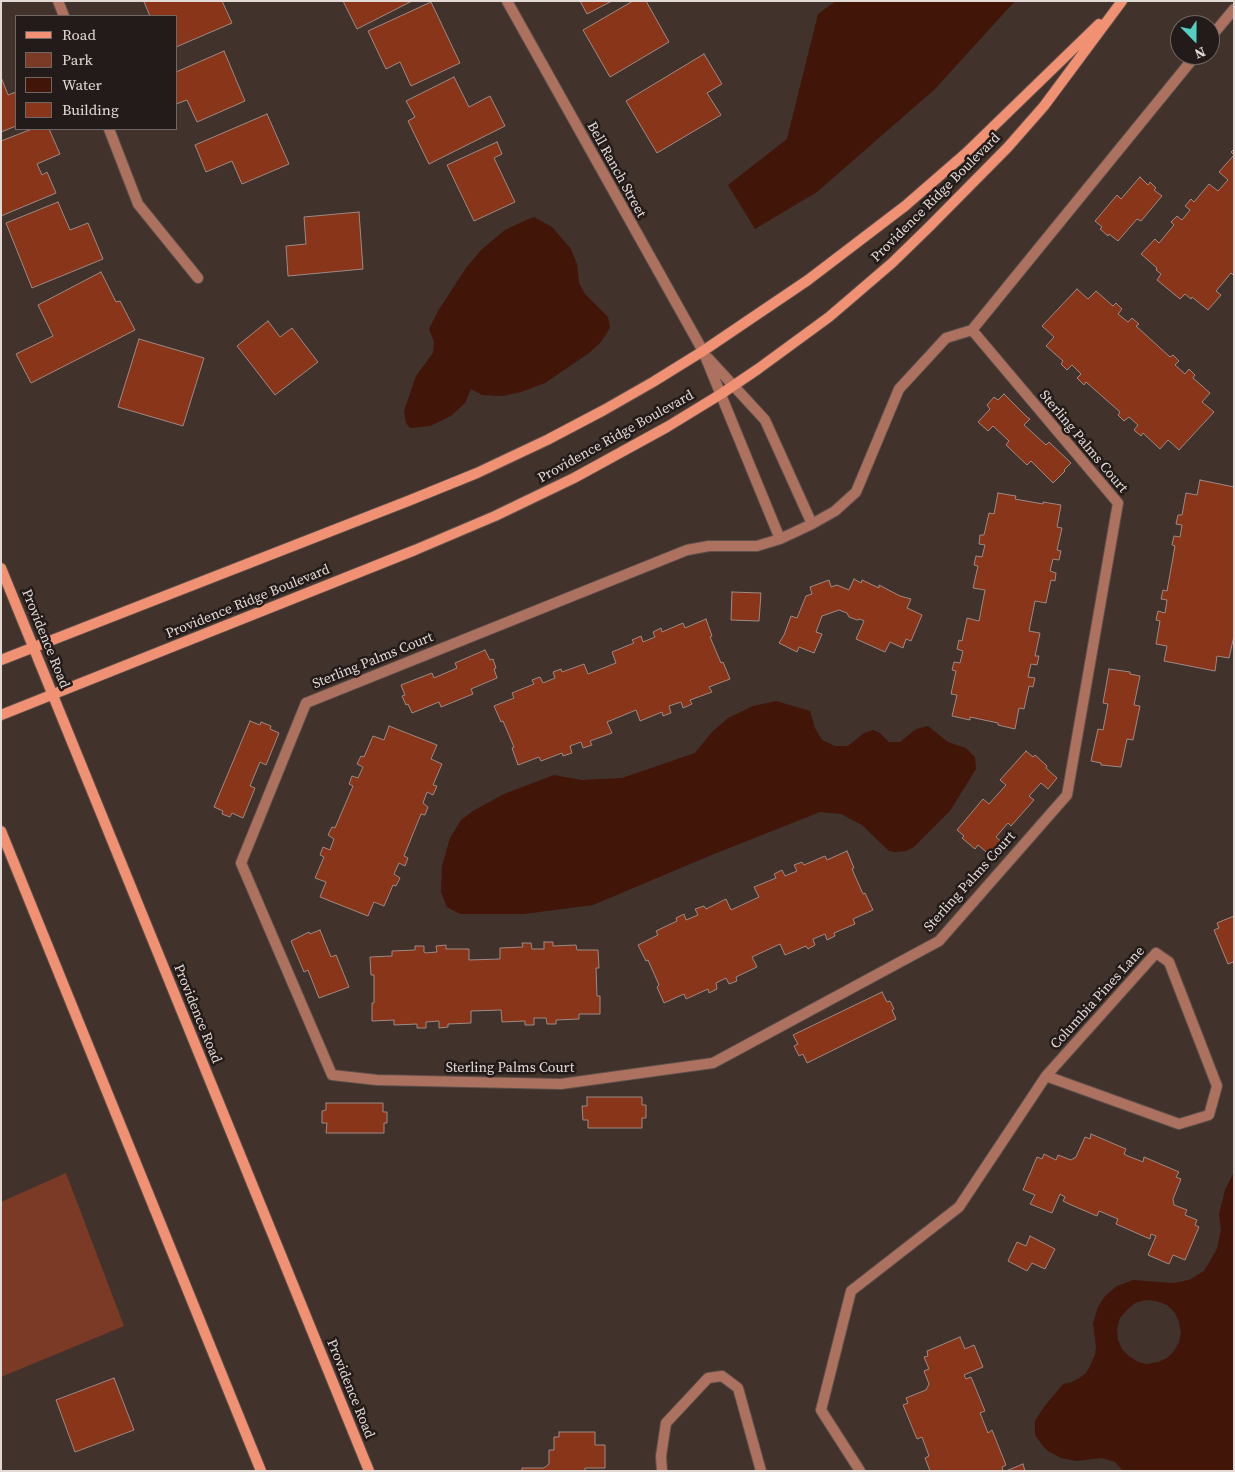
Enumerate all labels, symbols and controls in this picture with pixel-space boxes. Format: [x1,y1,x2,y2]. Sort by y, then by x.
legend [15,15,178,130]
north arrow [1170,15,1220,65]
text: Road [62,24,96,45]
text: N [1192,42,1209,64]
text: Park [62,49,93,70]
text: Water [62,74,102,95]
text: Building [62,99,119,120]
street label: Bell Ranch Street [583,119,649,221]
street label: Providence Ridge Boulevard [868,130,1004,266]
street label: Providence Ridge Boulevard [535,387,697,487]
street label: Sterling Palms Court [1035,387,1131,497]
street label: Providence Ridge Boulevard [163,561,333,643]
street label: Providence Road [17,587,73,691]
street label: Sterling Palms Court [310,629,436,693]
street label: Sterling Palms Court [921,829,1019,935]
street label: Columbia Pines Lane [1047,943,1149,1053]
street label: Providence Road [169,962,225,1066]
street label: Sterling Palms Court [446,1060,574,1076]
street label: Providence Road [322,1337,378,1441]

